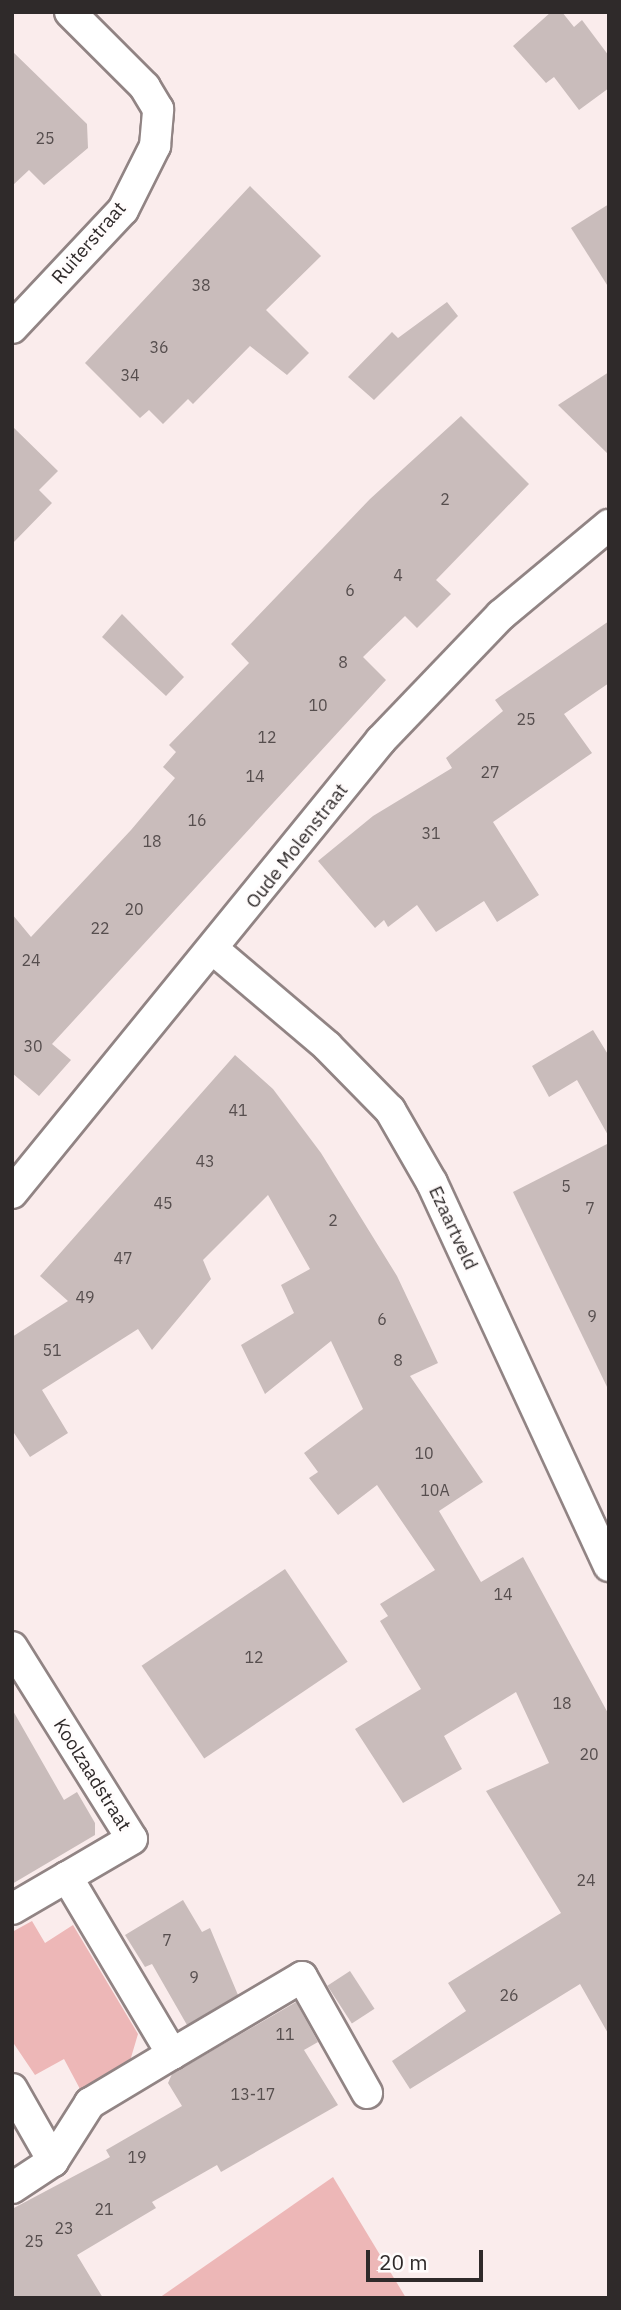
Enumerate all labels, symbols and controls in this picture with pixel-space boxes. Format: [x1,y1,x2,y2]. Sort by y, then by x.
house number: 25 [35,128,55,148]
street label: Ruiterstraat [47,197,131,289]
house number: 38 [191,275,211,295]
house number: 36 [149,337,169,357]
house number: 34 [120,365,140,385]
house number: 2 [440,489,450,509]
house number: 4 [393,565,403,585]
house number: 6 [345,580,355,600]
house number: 8 [338,652,348,672]
house number: 10 [308,695,328,715]
house number: 25 [516,709,536,729]
house number: 12 [257,727,277,747]
house number: 27 [480,762,500,782]
house number: 14 [245,766,265,786]
street label: Oude Molenstraat [241,779,353,913]
house number: 16 [187,810,207,830]
house number: 31 [421,823,441,843]
house number: 18 [142,831,162,851]
house number: 20 [124,899,144,919]
house number: 22 [90,918,110,938]
house number: 24 [21,950,41,970]
house number: 30 [23,1036,43,1056]
house number: 41 [228,1100,248,1120]
house number: 43 [195,1151,215,1171]
house number: 5 [561,1176,571,1196]
street label: Ezaartveld [424,1183,482,1273]
house number: 45 [153,1193,173,1213]
house number: 7 [585,1198,595,1218]
house number: 2 [328,1210,338,1230]
house number: 47 [113,1248,133,1268]
house number: 49 [75,1287,95,1307]
house number: 9 [587,1306,597,1326]
house number: 6 [377,1309,387,1329]
house number: 51 [42,1340,62,1360]
house number: 8 [393,1350,403,1370]
house number: 10 [414,1443,434,1463]
house number: 10A [420,1480,450,1500]
house number: 14 [493,1584,513,1604]
house number: 12 [244,1647,264,1667]
house number: 18 [552,1693,572,1713]
street label: Koolzaadstraat [48,1715,136,1835]
house number: 20 [579,1744,599,1764]
house number: 24 [576,1870,596,1890]
house number: 7 [162,1930,172,1950]
house number: 9 [189,1967,199,1987]
house number: 26 [499,1985,519,2005]
house number: 11 [275,2024,295,2044]
house number: 13-17 [231,2084,275,2104]
house number: 19 [127,2147,147,2167]
house number: 21 [94,2199,114,2219]
house number: 23 [54,2218,74,2238]
house number: 25 [24,2231,44,2251]
scale bar [369,2236,486,2280]
text: 20 m [379,2248,428,2276]

